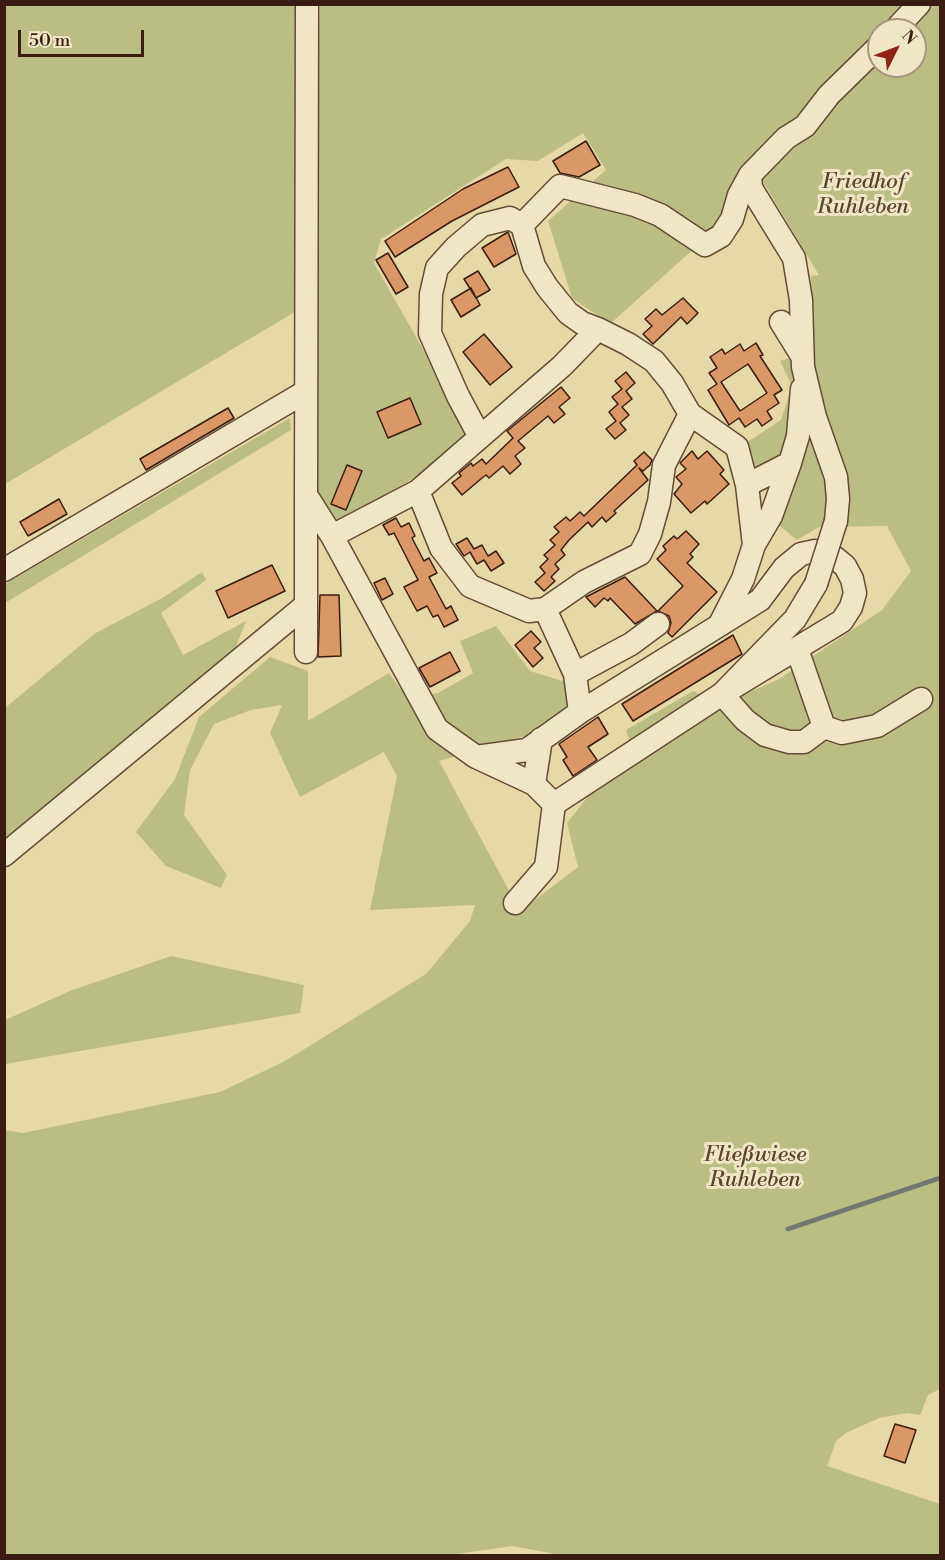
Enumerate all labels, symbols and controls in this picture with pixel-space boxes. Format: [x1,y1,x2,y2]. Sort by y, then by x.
scale bar [21,18,147,56]
north arrow [867,18,927,78]
text: N [897,26,921,49]
text: 50 m [29,29,70,52]
park label: Friedhof Ruhleben [817,170,909,222]
park label: Fließwiese Ruhleben [704,1143,806,1194]

